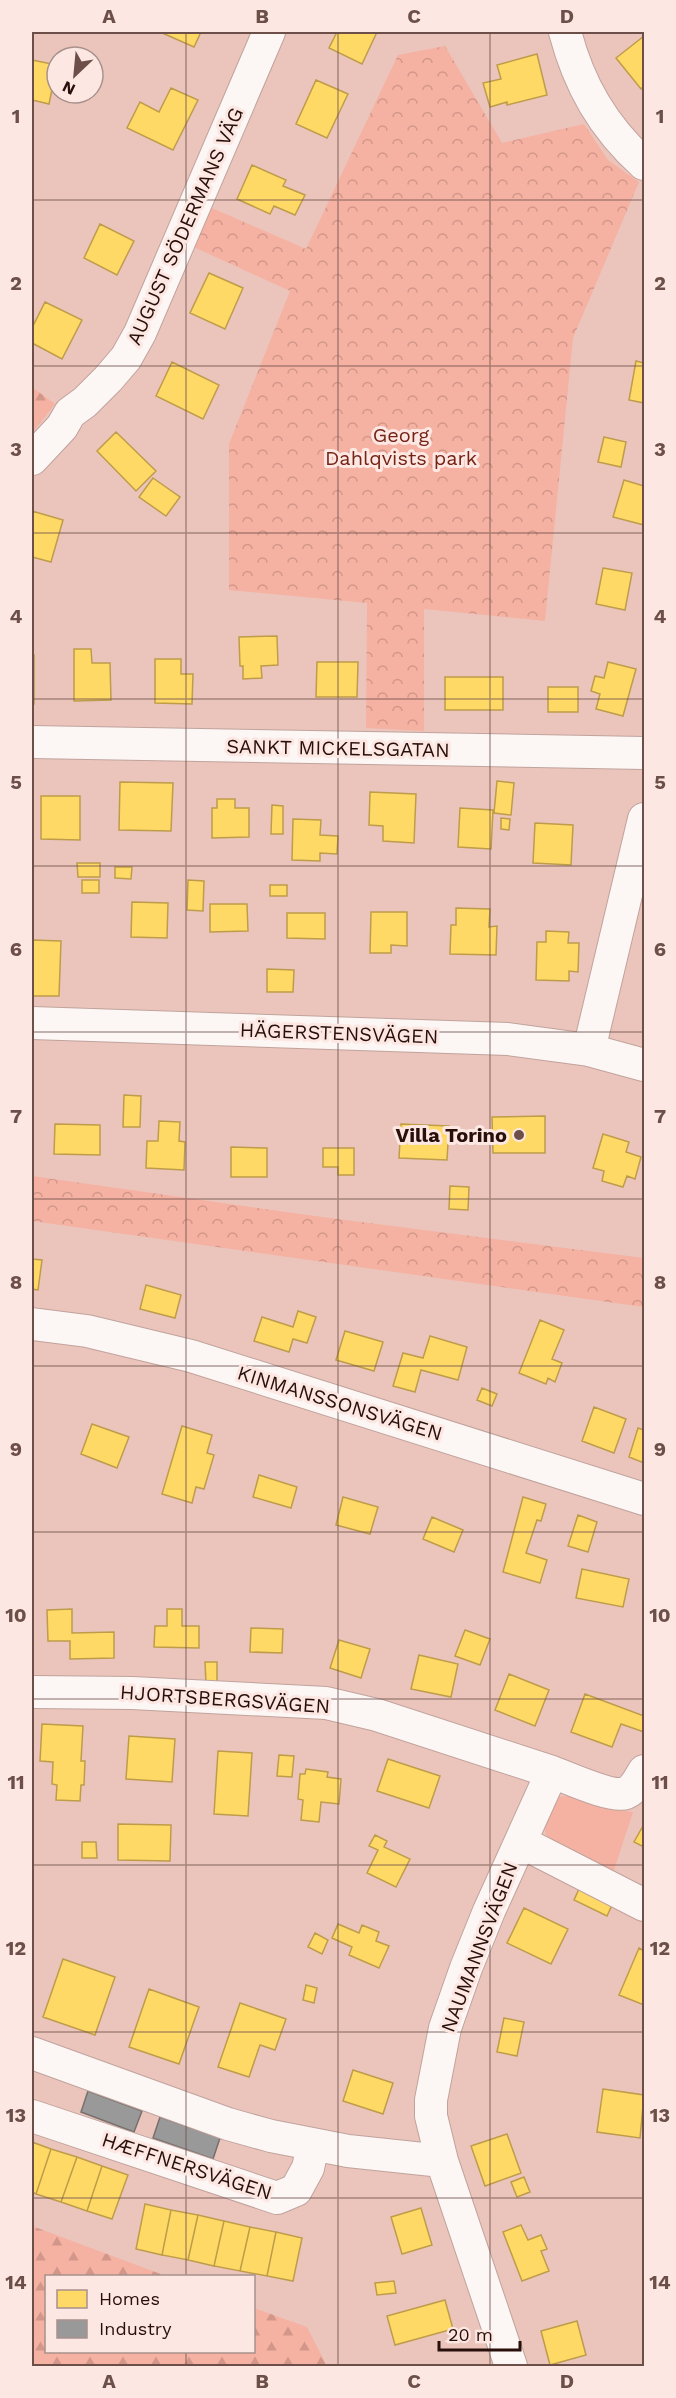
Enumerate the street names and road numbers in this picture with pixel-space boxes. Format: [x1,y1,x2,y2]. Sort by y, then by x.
street label: AUGUST SÖDERMANS VÄG [122,104,248,348]
street label: SANKT MICKELSGATAN [226,734,450,762]
street label: HÄGERSTENSVÄGEN [239,1018,439,1048]
street label: KINMANSSONSVÄGEN [235,1360,445,1446]
street label: HJORTSBERGSVÄGEN [119,1680,331,1718]
street label: NAUMANNSVÄGEN [435,1859,523,2035]
street label: HÆFFNERSVÄGEN [99,2127,275,2205]

